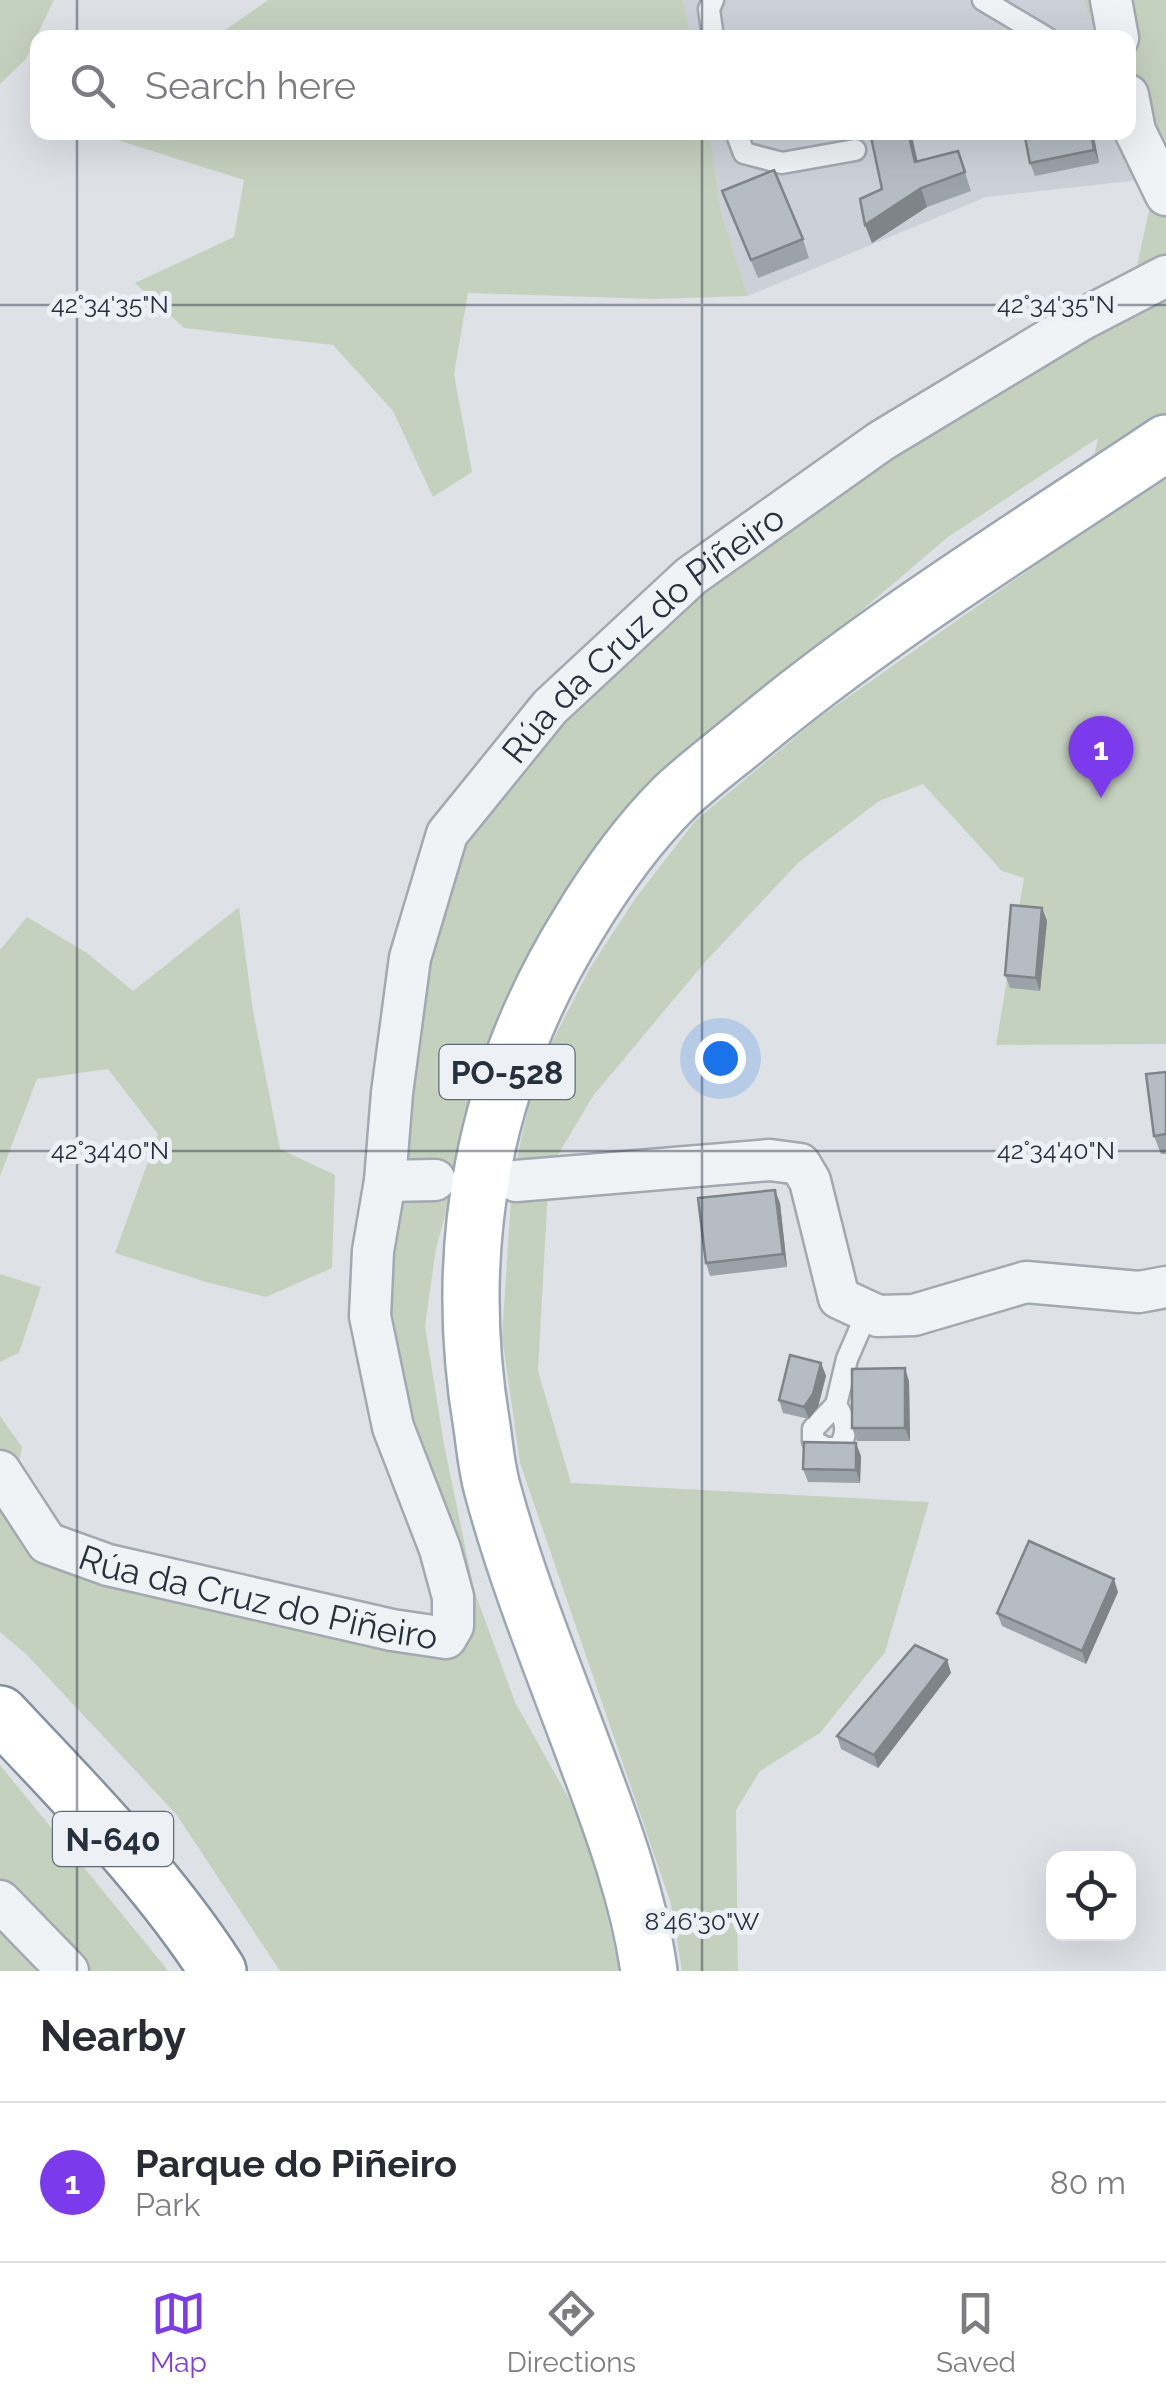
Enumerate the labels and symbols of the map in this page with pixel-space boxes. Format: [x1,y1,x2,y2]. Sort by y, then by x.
text: 42°34'35"N [51,289,169,319]
text: 42°34'35"N [997,289,1115,319]
street label: Rúa da Cruz do Piñeiro [493,496,792,771]
pin: 1 [1068,716,1134,798]
your location [695,1033,746,1084]
road number: PO-528 [440,1045,574,1099]
text: 42°34'40"N [51,1135,169,1165]
text: 42°34'40"N [997,1135,1115,1165]
street label: Rúa da Cruz do Piñeiro [74,1536,441,1657]
road number: N-640 [53,1812,173,1866]
text: 8°46'30"W [645,1906,759,1936]

